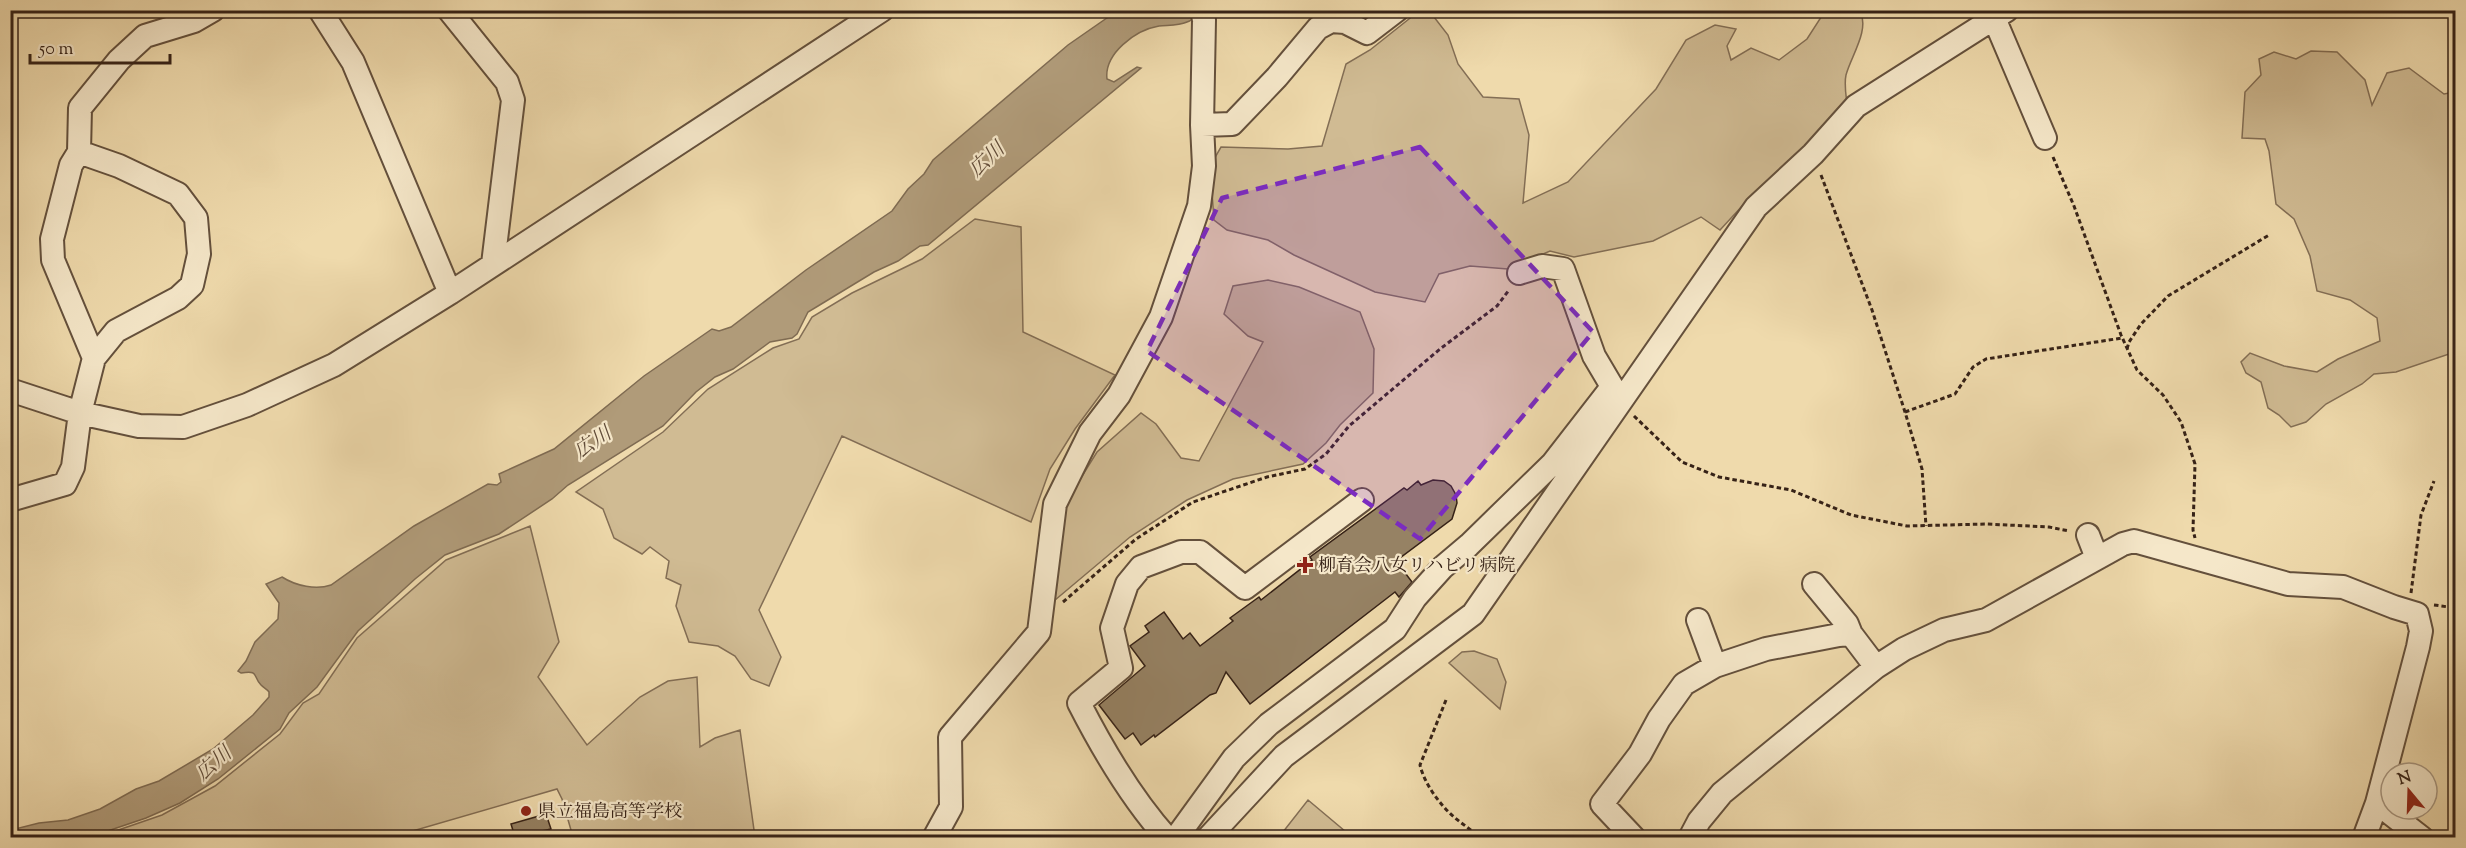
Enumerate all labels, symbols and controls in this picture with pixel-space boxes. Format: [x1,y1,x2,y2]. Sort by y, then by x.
scale bar [30,27,170,65]
text: 50 m [38,37,74,63]
water label: 広川 [963,135,1014,185]
water label: 広川 [569,420,620,467]
place label: 柳育会八女リハビリ病院 [1318,554,1515,580]
marker: 柳育会八女リハビリ病院 [1296,556,1314,574]
water label: 広川 [190,740,241,789]
north arrow [2379,761,2439,821]
text: N [2395,766,2415,792]
place label: 県立福島高等学校 [538,800,682,826]
marker: 県立福島高等学校 [519,804,533,818]

